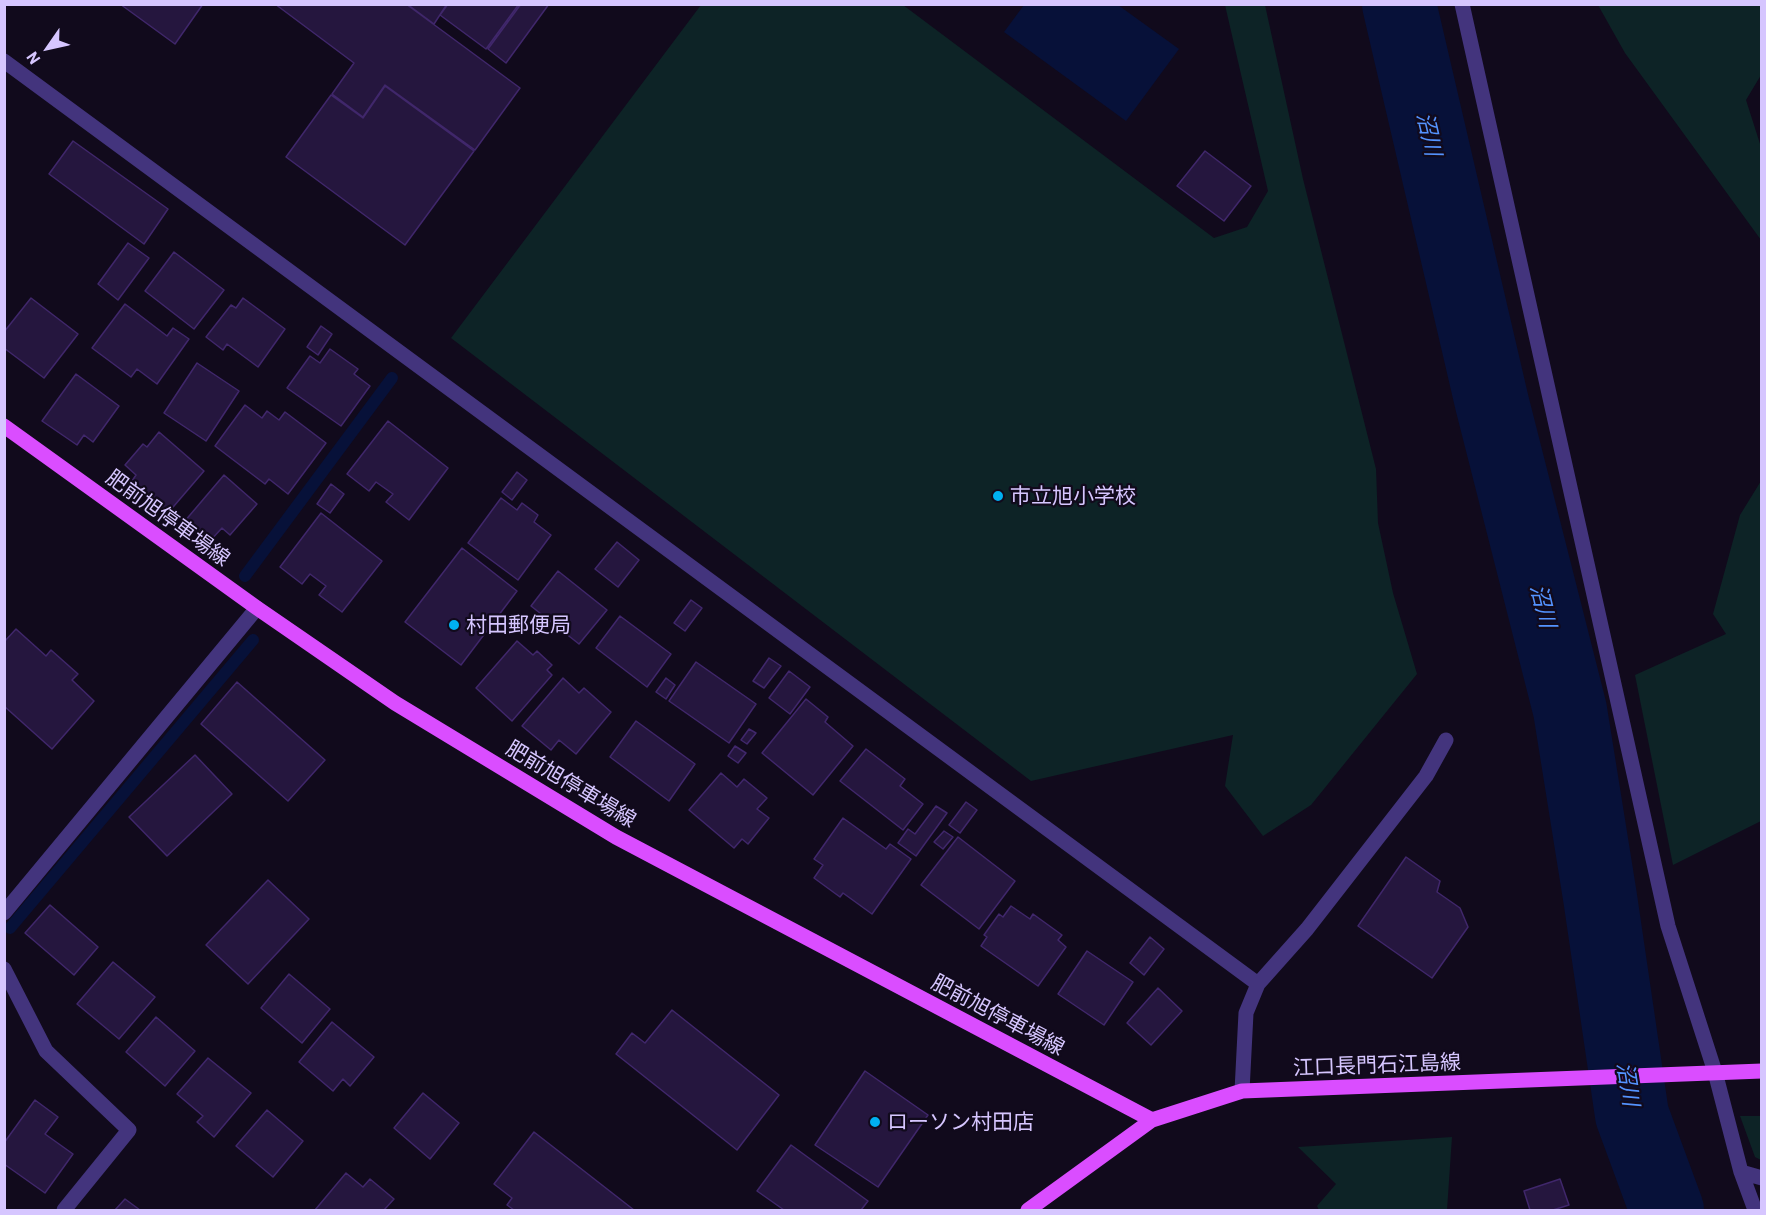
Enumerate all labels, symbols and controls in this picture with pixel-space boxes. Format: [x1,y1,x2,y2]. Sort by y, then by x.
north arrow [18,18,78,78]
text: N [22,49,44,68]
water label: 沼川 [1411,110,1447,158]
street label: 肥前旭停車場線 [101,465,235,571]
place label: 市立旭小学校 [1010,483,1136,509]
marker: 市立旭小学校 [991,489,1005,503]
water label: 沼川 [1525,581,1561,631]
place label: 村田郵便局 [466,612,571,638]
marker: 村田郵便局 [447,618,461,632]
street label: 肥前旭停車場線 [502,735,640,833]
street label: 肥前旭停車場線 [927,969,1069,1061]
street label: 江口長門石江島線 [1293,1049,1461,1081]
water label: 沼川 [1612,1060,1644,1108]
place label: ローソン村田店 [887,1109,1034,1135]
marker: ローソン村田店 [868,1115,882,1129]

